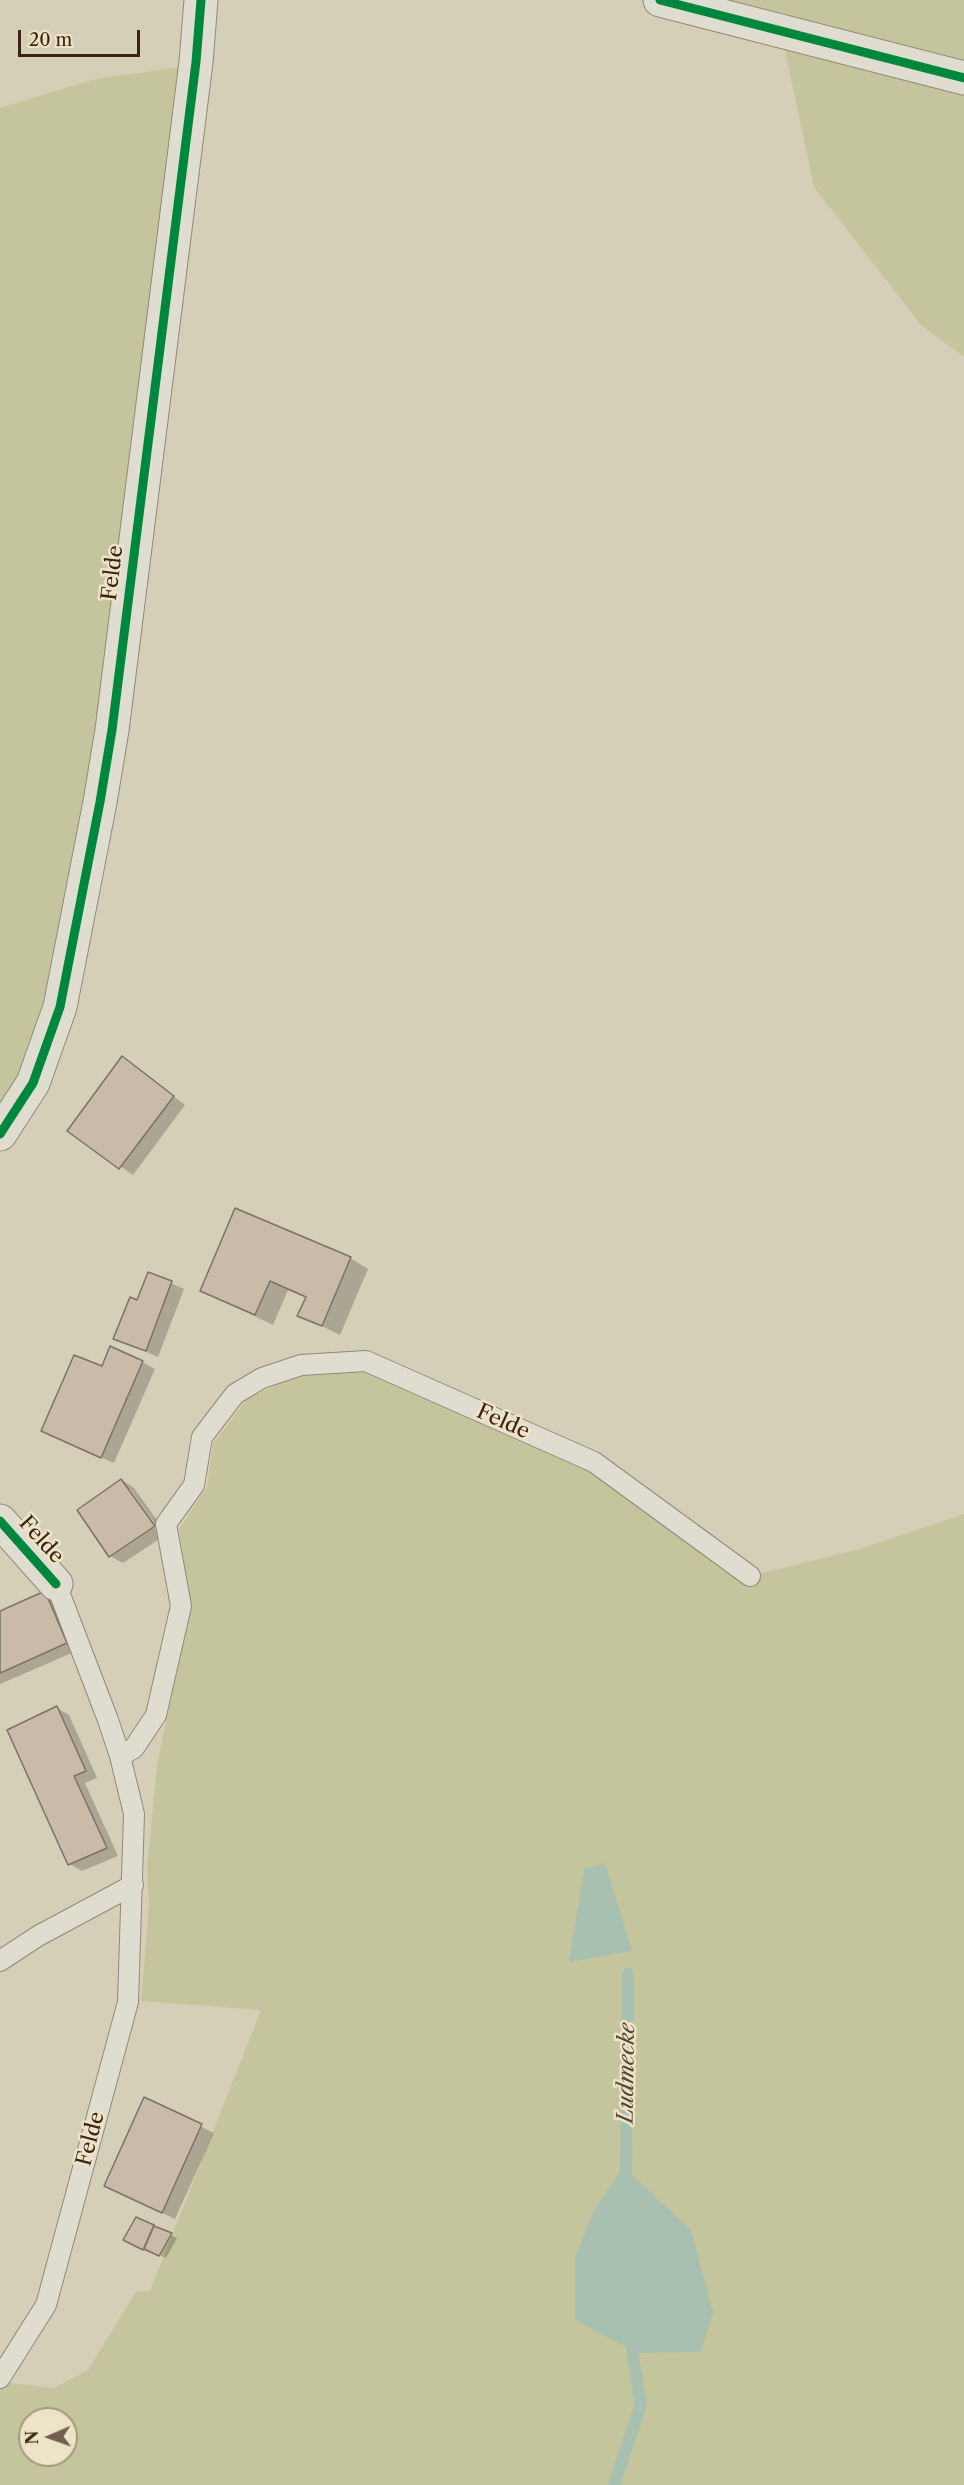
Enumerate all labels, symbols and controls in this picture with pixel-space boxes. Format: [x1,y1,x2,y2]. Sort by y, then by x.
scale bar [21,18,142,56]
text: 20 m [29,29,72,51]
street label: Felde [97,544,129,602]
street label: Felde [473,1399,533,1445]
street label: Felde [13,1511,69,1569]
water label: Ludmecke [613,2022,641,2124]
street label: Felde [72,2109,110,2169]
north arrow [18,2407,78,2467]
text: N [22,2430,42,2445]

